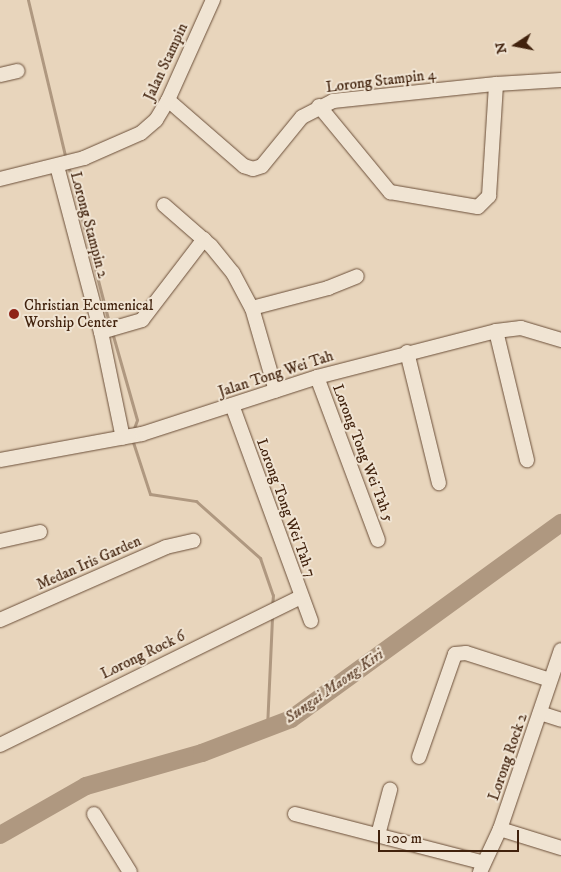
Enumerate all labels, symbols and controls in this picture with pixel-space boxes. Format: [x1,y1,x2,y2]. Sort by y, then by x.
street label: Jalan Stampin [140,20,192,104]
north arrow [491,20,541,70]
text: N [491,41,511,55]
street label: Lorong Stampin 4 [325,65,437,97]
street label: Lorong Stampin 2 [66,170,112,280]
place label: Christian Ecumenical Worship Center [24,296,153,331]
marker: Christian Ecumenical Worship Center [8,308,20,320]
street label: Jalan Tong Wei Tah [216,347,336,401]
street label: Lorong Tong Wei Tah 5 [328,382,398,524]
street label: Lorong Tong Wei Tah 7 [253,436,319,580]
street label: Medan Iris Garden [34,532,144,594]
street label: Lorong Rock 6 [98,627,188,683]
water label: Sungai Maong Kiri [281,645,387,727]
street label: Lorong Rock 2 [485,711,531,803]
scale bar [381,820,522,852]
text: 100 m [386,829,422,848]

